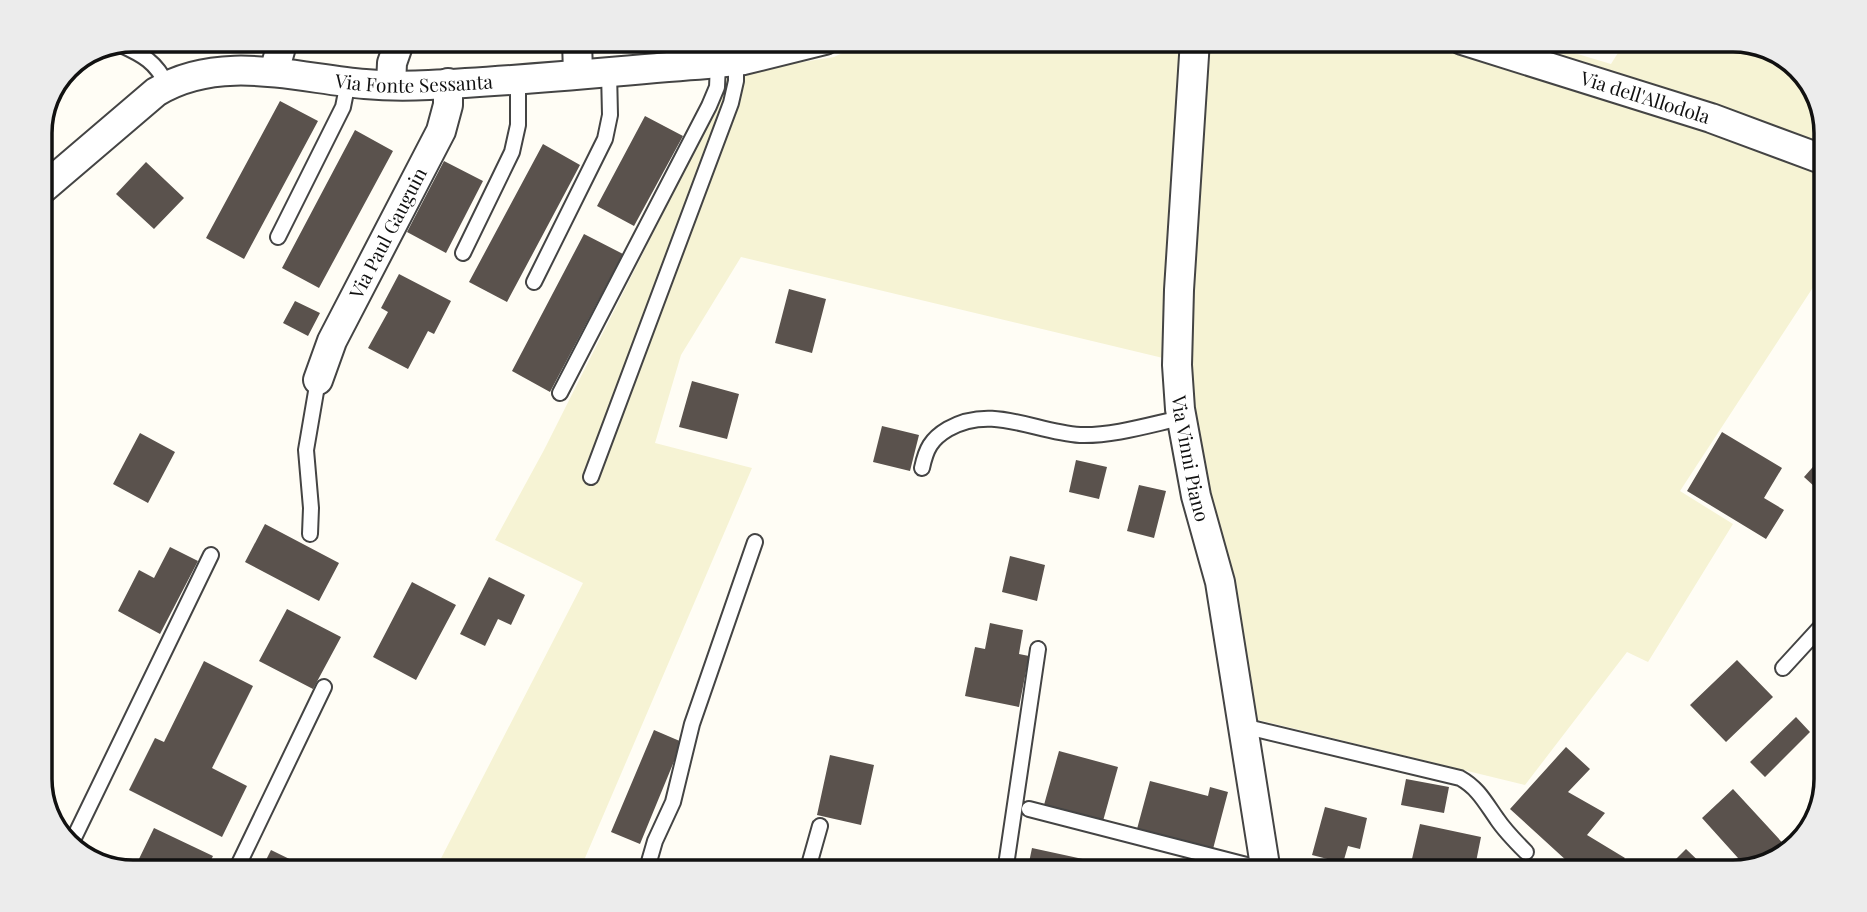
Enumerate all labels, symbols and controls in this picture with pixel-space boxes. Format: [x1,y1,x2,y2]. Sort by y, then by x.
street label: Via dell'Allodola [1577,64,1714,129]
street label: Via Fonte Sessanta [333,67,494,98]
street label: Via Paul Gauguin [342,162,432,304]
street label: Via Vinni Piano [1167,393,1216,524]

